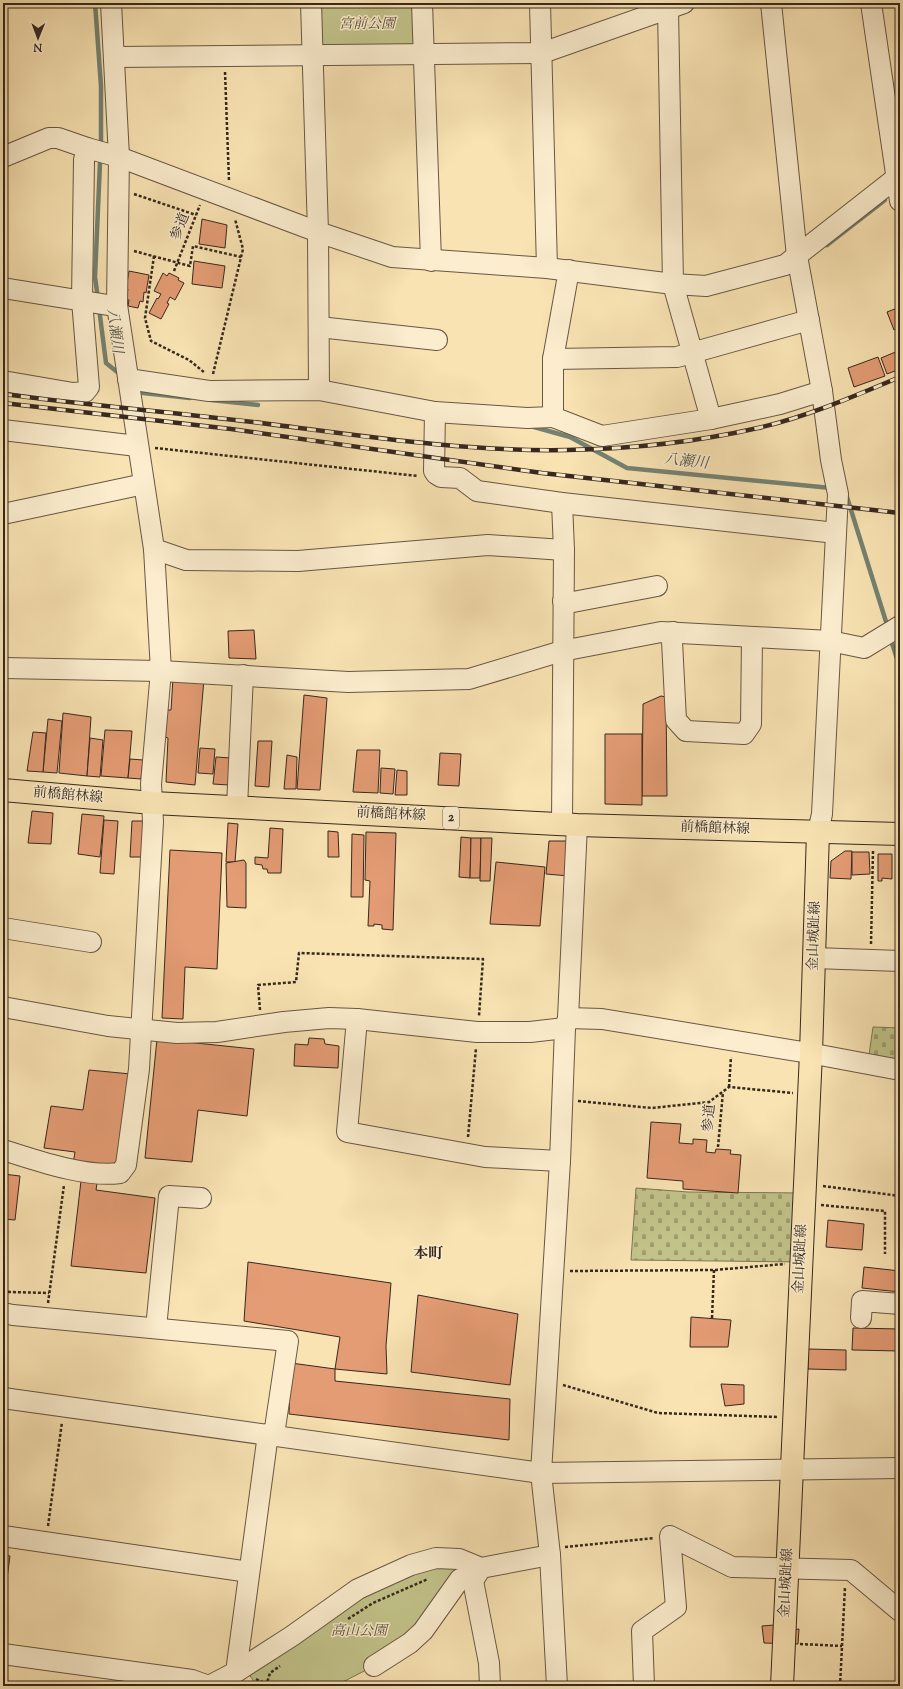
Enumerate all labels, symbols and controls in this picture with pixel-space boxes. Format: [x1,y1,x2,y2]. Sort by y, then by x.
park label: 宮前公園 [339,15,397,35]
north arrow [18,18,58,58]
text: N [33,39,43,55]
street label: 参道 [166,210,196,244]
water label: 八瀬川 [101,307,127,357]
water label: 八瀬川 [663,449,711,475]
street label: 前橋館林線 [32,783,104,809]
street label: 前橋館林線 [356,803,426,827]
road number: 2 [443,807,459,829]
street label: 前橋館林線 [680,818,750,840]
street label: 金山城趾線 [804,901,826,971]
street label: 参道 [699,1103,721,1133]
street label: 金山城趾線 [789,1224,813,1294]
district label: 本町 [413,1244,443,1265]
street label: 金山城趾線 [775,1548,799,1618]
park label: 高山公園 [331,1622,389,1642]

